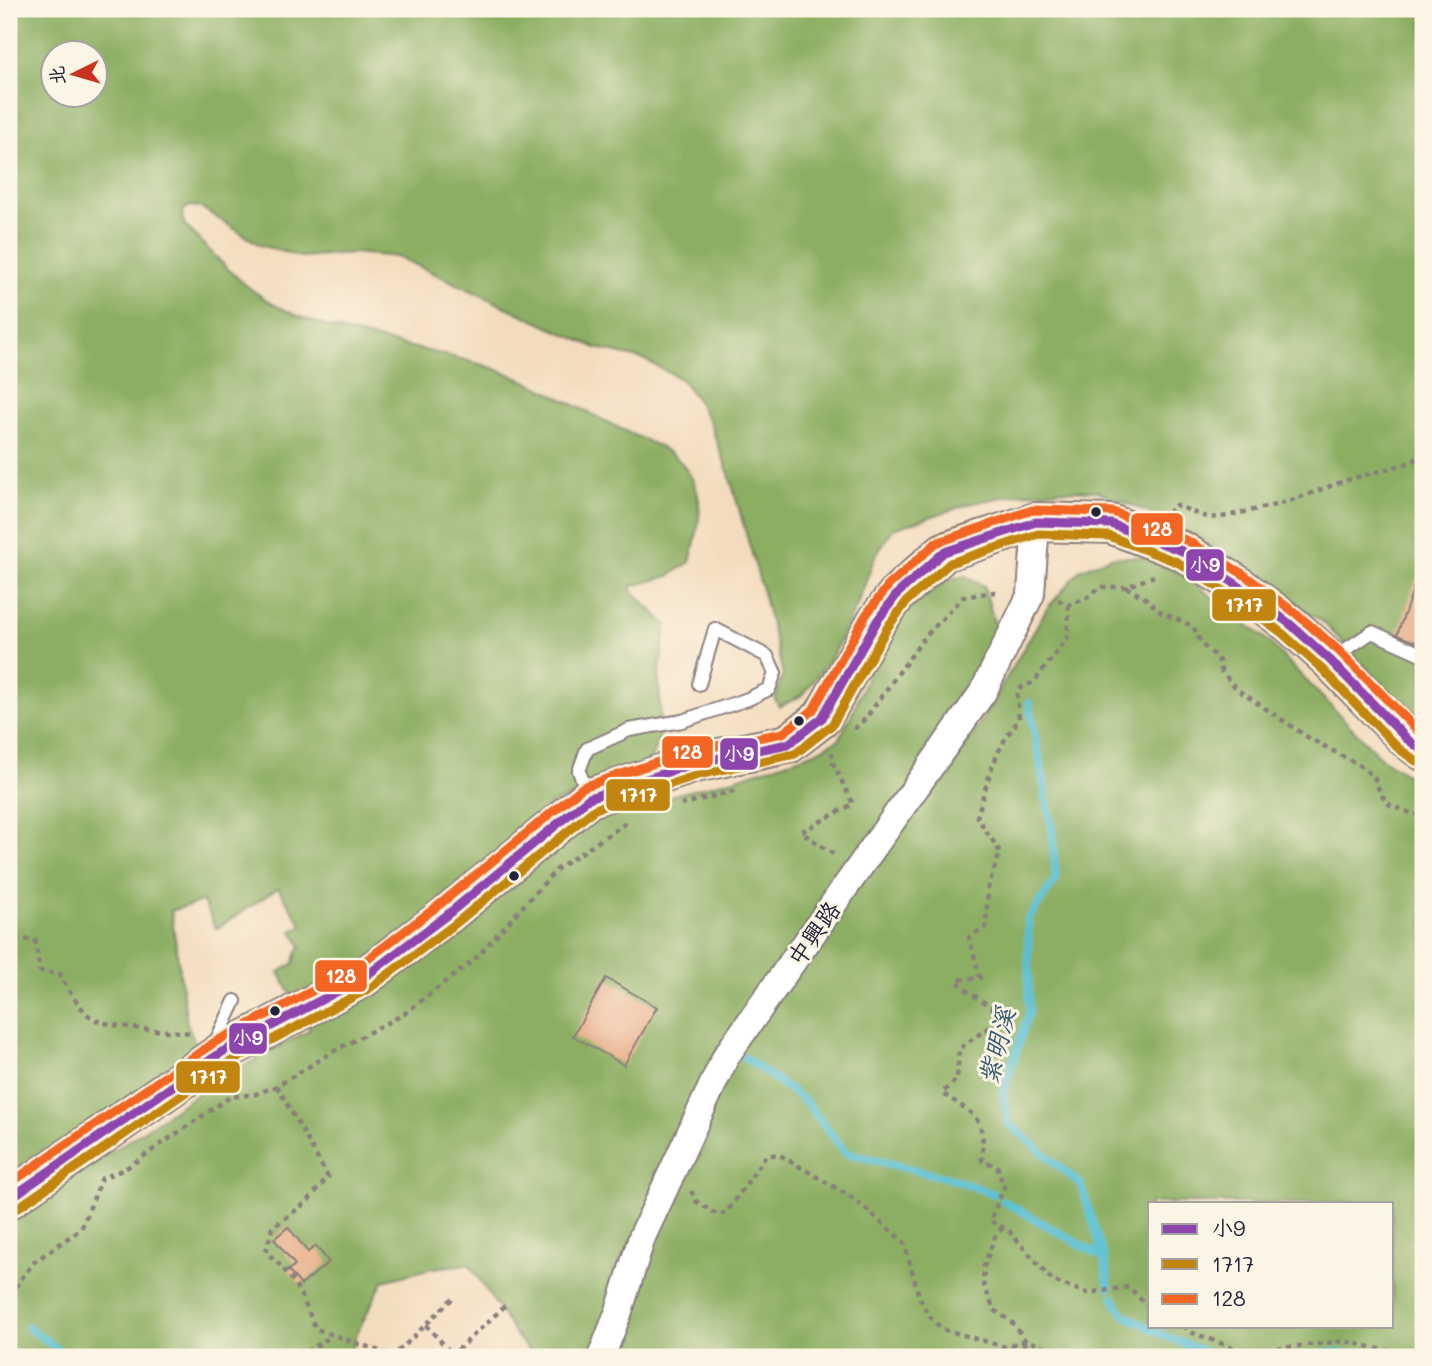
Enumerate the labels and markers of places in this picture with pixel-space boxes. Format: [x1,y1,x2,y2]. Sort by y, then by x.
unlabelled marker [1089,505,1103,519]
unlabelled marker [792,714,806,728]
unlabelled marker [507,869,521,883]
unlabelled marker [268,1004,282,1018]

